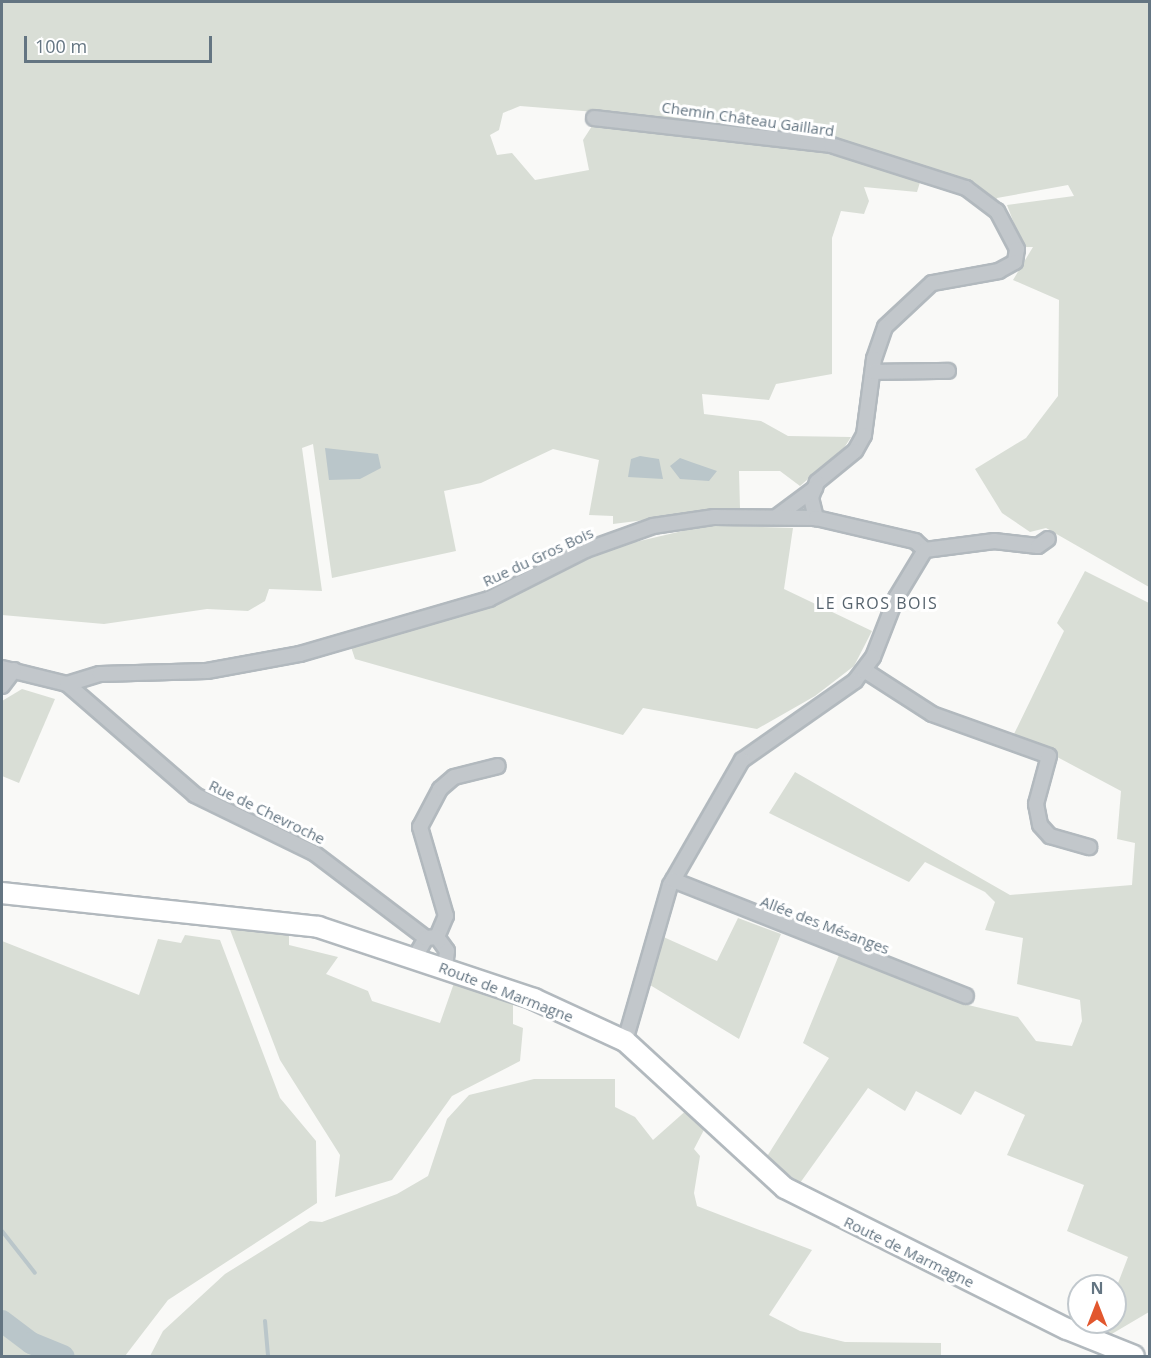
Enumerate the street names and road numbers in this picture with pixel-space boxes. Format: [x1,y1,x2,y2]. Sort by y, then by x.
street label: Chemin Château Gaillard [660,98,836,140]
street label: Rue du Gros Bois [480,524,596,590]
street label: Rue de Chevroche [206,776,328,848]
street label: Allée des Mésanges [758,892,892,958]
street label: Route de Marmagne [436,958,576,1026]
street label: Route de Marmagne [841,1213,977,1291]

